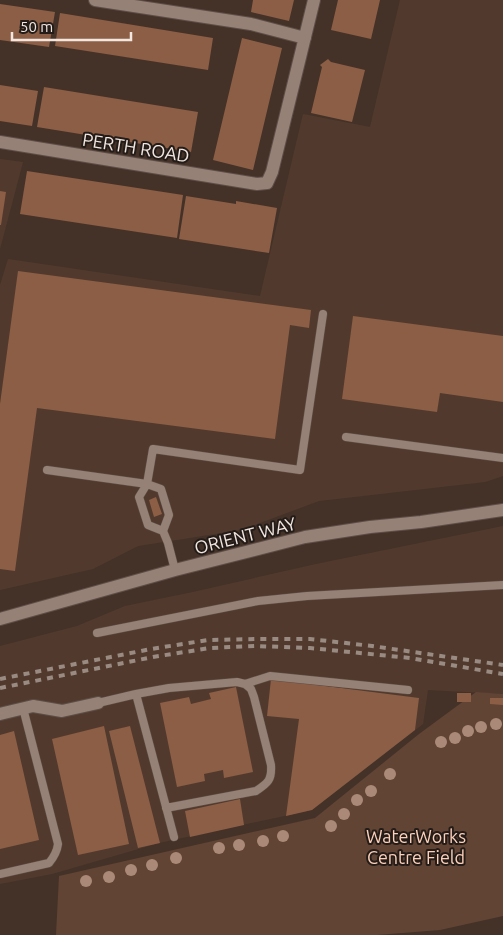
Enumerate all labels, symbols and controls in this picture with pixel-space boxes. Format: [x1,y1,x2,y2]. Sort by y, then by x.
scale bar [12,10,131,42]
text: 50 m [20,18,53,35]
street label: PERTH ROAD [81,129,191,165]
street label: ORIENT WAY [192,513,299,557]
park label: WaterWorks Centre Field [366,826,466,867]

